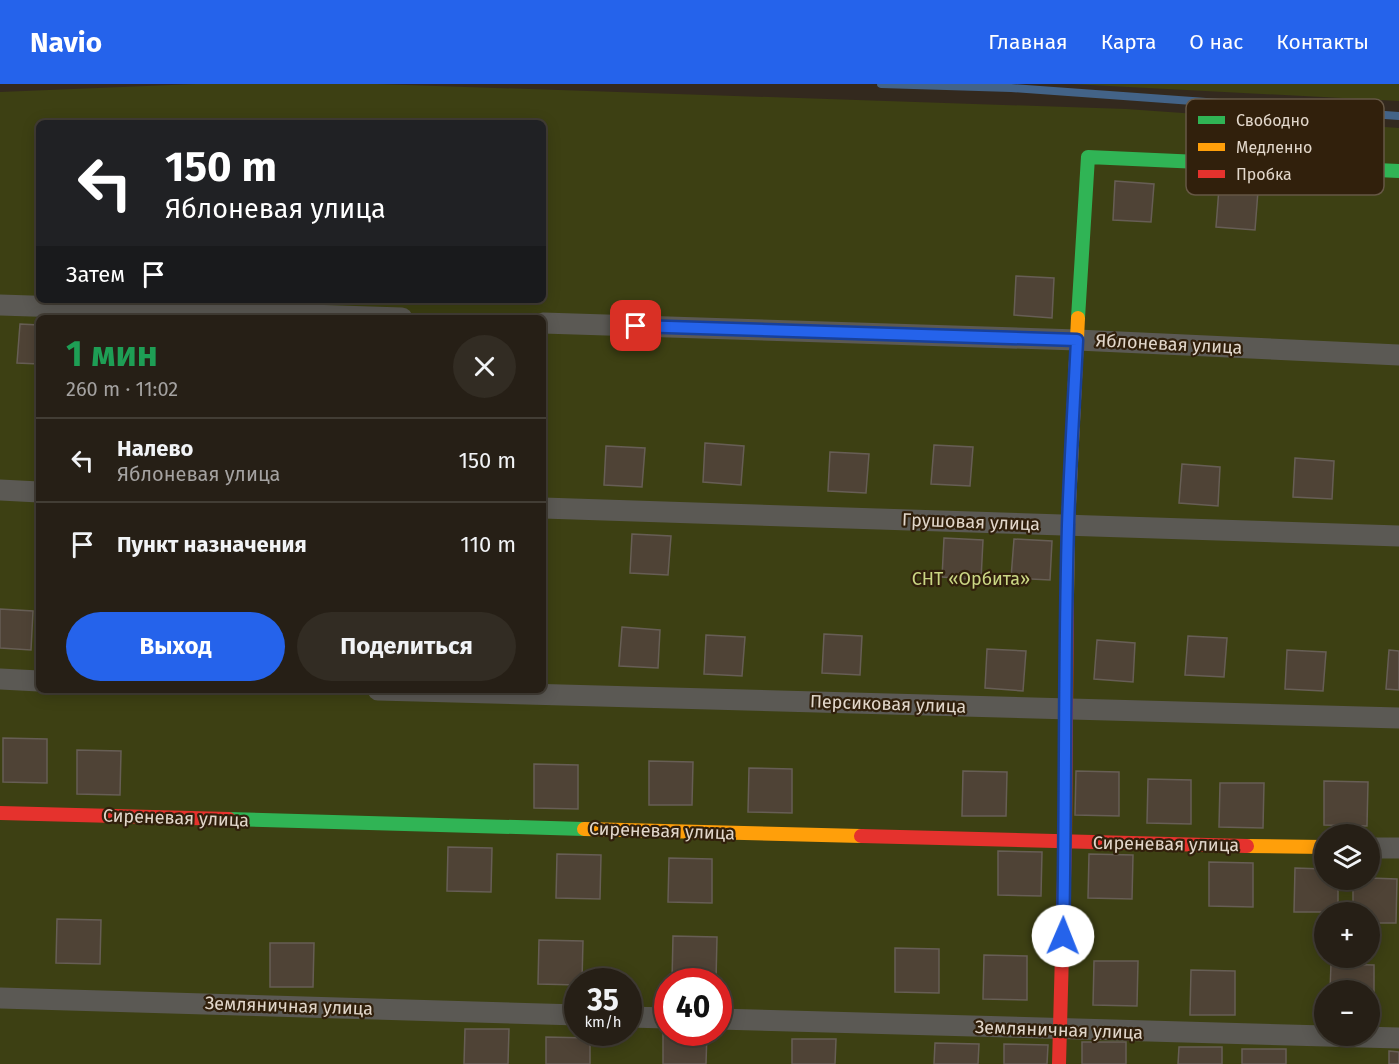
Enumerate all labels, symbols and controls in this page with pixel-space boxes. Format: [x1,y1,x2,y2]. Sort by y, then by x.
text: Navio [30,26,102,59]
text: Главная [988,29,1068,55]
text: Карта [1101,29,1156,55]
text: О нас [1189,29,1243,55]
text: Контакты [1276,29,1369,55]
legend [1186,99,1384,195]
text: Свободно [1236,111,1309,130]
text: Медленно [1236,138,1312,157]
text: 150 m [165,142,277,192]
icon: left [66,144,144,222]
text: Пробка [1236,165,1292,184]
text: Яблоневая улица [165,193,386,225]
icon: arrive [137,258,170,291]
text: Затем [66,261,125,288]
pin [610,300,661,351]
icon: arrive [619,309,652,342]
street label: Яблоневая улица [1095,329,1243,359]
text: 1 мин [66,332,158,376]
button: close [453,335,516,398]
text: 260 m · 11:02 [66,377,178,401]
text: Налево [117,435,193,462]
icon: left [66,444,99,477]
text: 150 m [458,447,516,474]
text: Яблоневая улица [117,462,280,486]
street label: Грушовая улица [902,509,1040,535]
icon: arrive [66,528,99,561]
text: Пункт назначения [117,531,307,558]
text: 110 m [460,531,516,558]
park label: СНТ «Орбита» [912,568,1030,590]
button: Выход [66,612,285,681]
button: Поделиться [297,612,516,681]
street label: Персиковая улица [809,690,967,718]
street label: Сиреневая улица [103,804,249,832]
street label: Сиреневая улица [589,817,735,845]
map controls [1314,824,1380,1046]
button: layers [1314,824,1380,890]
street label: Сиреневая улица [1093,832,1239,856]
button: + [1314,902,1380,968]
position arrow [1031,904,1095,968]
speed limit sign: 40 [654,968,732,1046]
button: − [1314,980,1380,1046]
text: 35 [587,982,619,1018]
street label: Земляничная улица [205,992,373,1020]
text: km/h [584,1013,622,1031]
street label: Земляничная улица [975,1016,1143,1044]

